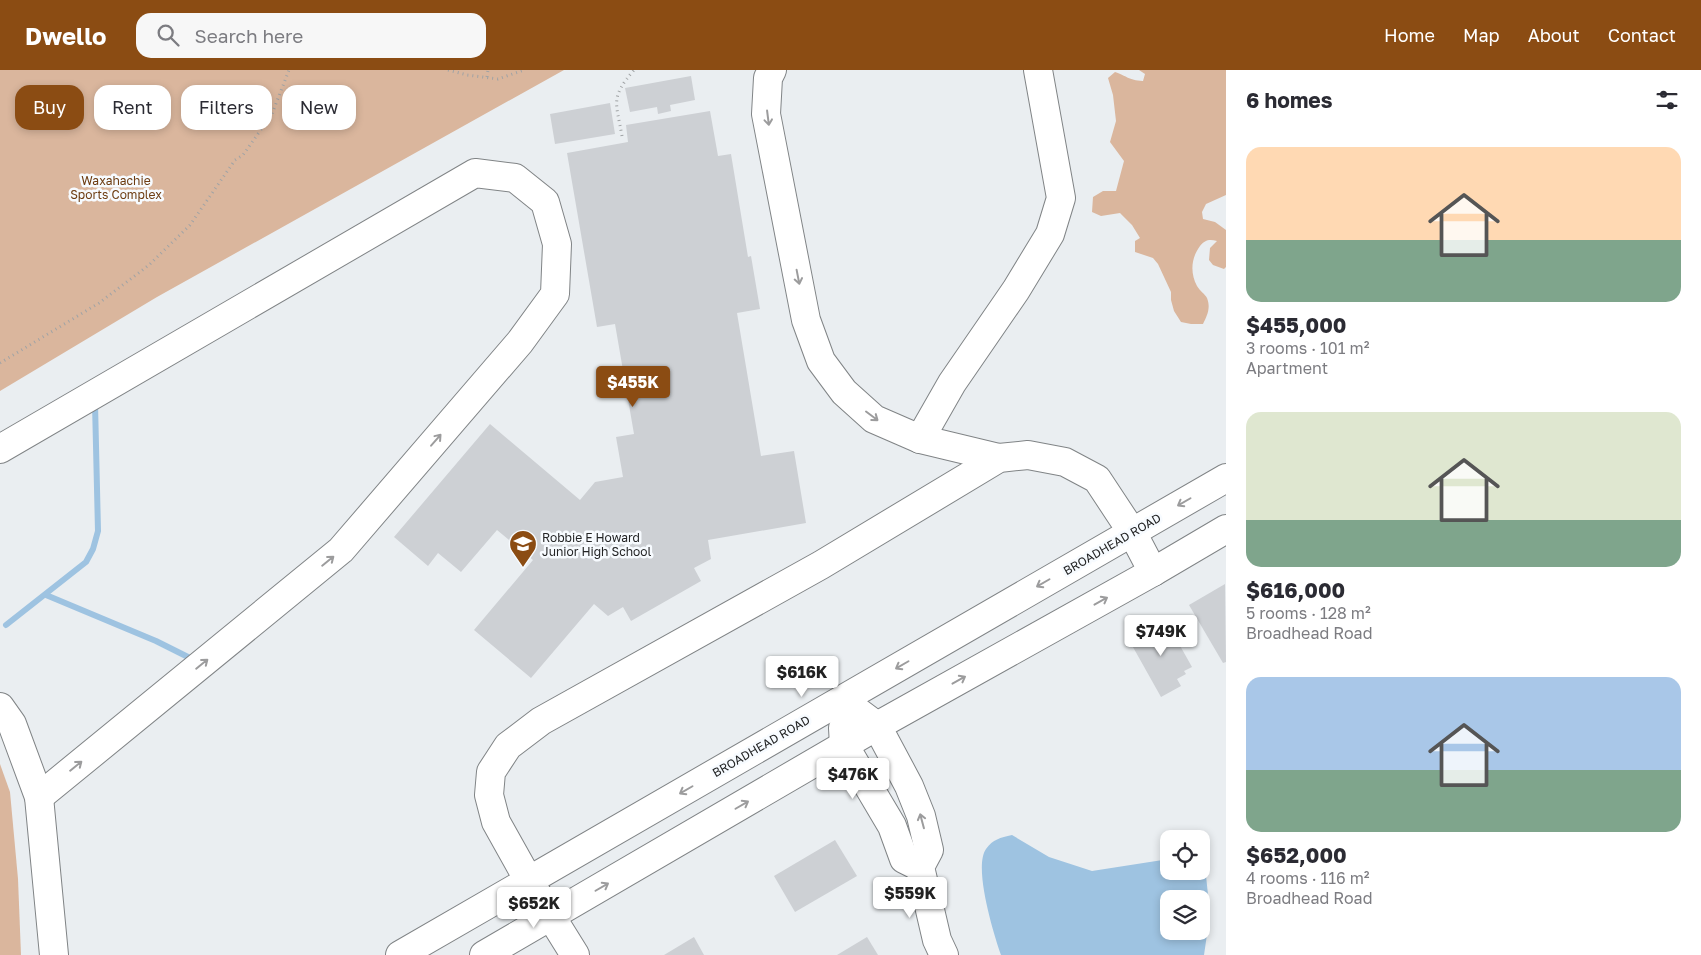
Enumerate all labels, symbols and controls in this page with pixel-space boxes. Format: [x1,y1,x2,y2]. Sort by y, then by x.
search box [136,13,486,58]
text: Dwello [25,21,106,50]
icon: search [154,21,182,49]
text: Search here [194,24,303,47]
text: Home [1384,24,1435,46]
text: Map [1463,24,1500,46]
text: About [1528,24,1580,46]
text: Contact [1608,24,1676,46]
chip: Buy [15,85,84,130]
chip: Rent [94,85,171,130]
chip: Filters [181,85,272,130]
chip: New [282,85,356,130]
icon: filters [1653,86,1681,114]
text: 6 homes [1246,87,1332,113]
one-way arrow [763,109,773,125]
park label: Waxahachie Sports Complex [70,173,162,202]
icon: home [1419,180,1509,270]
one-way arrow [793,269,803,285]
text: $455,000 [1246,312,1347,338]
text: 3 rooms · 101 m² [1246,338,1369,358]
text: Apartment [1246,358,1328,378]
pin: $455K [598,366,668,408]
text: $455K [607,372,659,392]
one-way arrow [865,411,879,421]
one-way arrow [430,433,442,446]
icon: home [1419,445,1509,535]
one-way arrow [1176,497,1191,507]
street label: BROADHEAD ROAD [1060,510,1164,578]
school or university icon: Robbie E Howard Junior High School [508,529,538,568]
place label: Robbie E Howard Junior High School [542,530,651,559]
one-way arrow [321,555,334,566]
text: $616,000 [1246,577,1345,603]
one-way arrow [1037,579,1051,589]
one-way arrow [1093,596,1108,606]
text: 5 rooms · 128 m² [1246,603,1371,623]
pin: $749K [1126,614,1196,657]
text: $749K [1135,621,1187,641]
text: Broadhead Road [1246,623,1372,643]
pin: $616K [767,656,837,698]
one-way arrow [195,658,208,669]
one-way arrow [896,660,910,670]
text: $616K [777,662,827,682]
one-way arrow [951,675,966,685]
icon: home [1419,710,1509,800]
street label: BROADHEAD ROAD [709,712,813,780]
pin: $476K [818,758,888,800]
one-way arrow [70,761,83,772]
text: $476K [827,764,879,784]
one-way arrow [679,786,694,795]
one-way arrow [735,799,749,809]
one-way arrow [917,814,926,830]
map controls [1160,830,1210,940]
button: locate [1160,830,1210,880]
text: $652,000 [1246,842,1347,868]
text: 4 rooms · 116 m² [1246,868,1370,888]
pin: $559K [875,876,945,919]
one-way arrow [594,881,608,891]
text: $559K [884,883,936,903]
pin: $652K [499,886,569,929]
text: Broadhead Road [1246,888,1372,908]
button: layers [1160,890,1210,940]
text: $652K [508,893,560,913]

